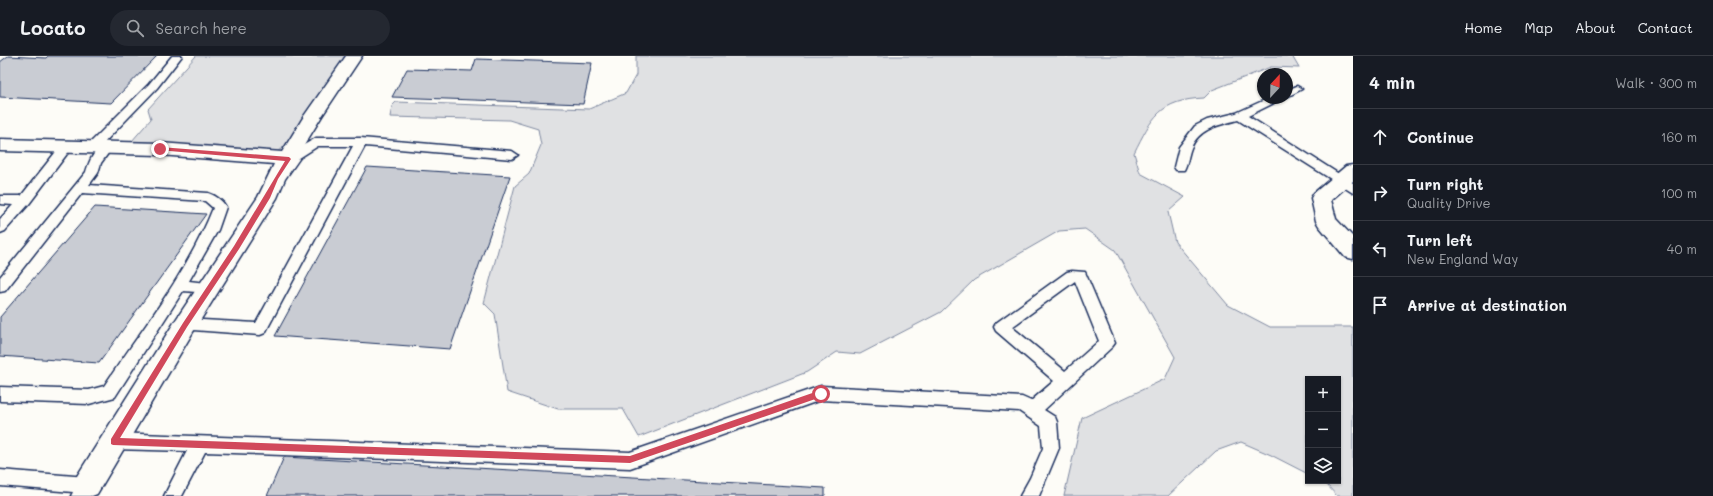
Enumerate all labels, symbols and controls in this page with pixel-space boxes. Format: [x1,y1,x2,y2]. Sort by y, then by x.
search box [110,10,390,46]
text: Locato [20,15,86,40]
icon: search [124,17,146,39]
text: Search here [156,18,247,38]
text: Home [1464,18,1502,37]
text: Map [1524,18,1553,37]
text: About [1575,18,1616,37]
text: Contact [1638,18,1693,37]
north arrow [1257,68,1293,104]
text: 4 min [1369,71,1415,93]
text: Walk · 300 m [1615,74,1697,91]
icon: ahead [1369,126,1391,148]
text: Continue [1407,127,1474,147]
text: 160 m [1661,128,1697,145]
route end [151,140,169,158]
text: Turn right [1407,174,1484,194]
icon: right [1369,182,1391,204]
text: 100 m [1661,184,1697,201]
text: Quality Drive [1407,194,1491,211]
text: Turn left [1407,230,1472,250]
icon: left [1369,238,1391,260]
text: 40 m [1667,240,1697,257]
text: New England Way [1407,250,1518,267]
icon: arrive [1369,294,1391,316]
text: Arrive at destination [1407,295,1567,315]
map controls [1305,376,1341,484]
button: + [1305,376,1341,412]
route start [812,385,830,403]
button: − [1305,412,1341,448]
button: layers [1305,448,1341,484]

